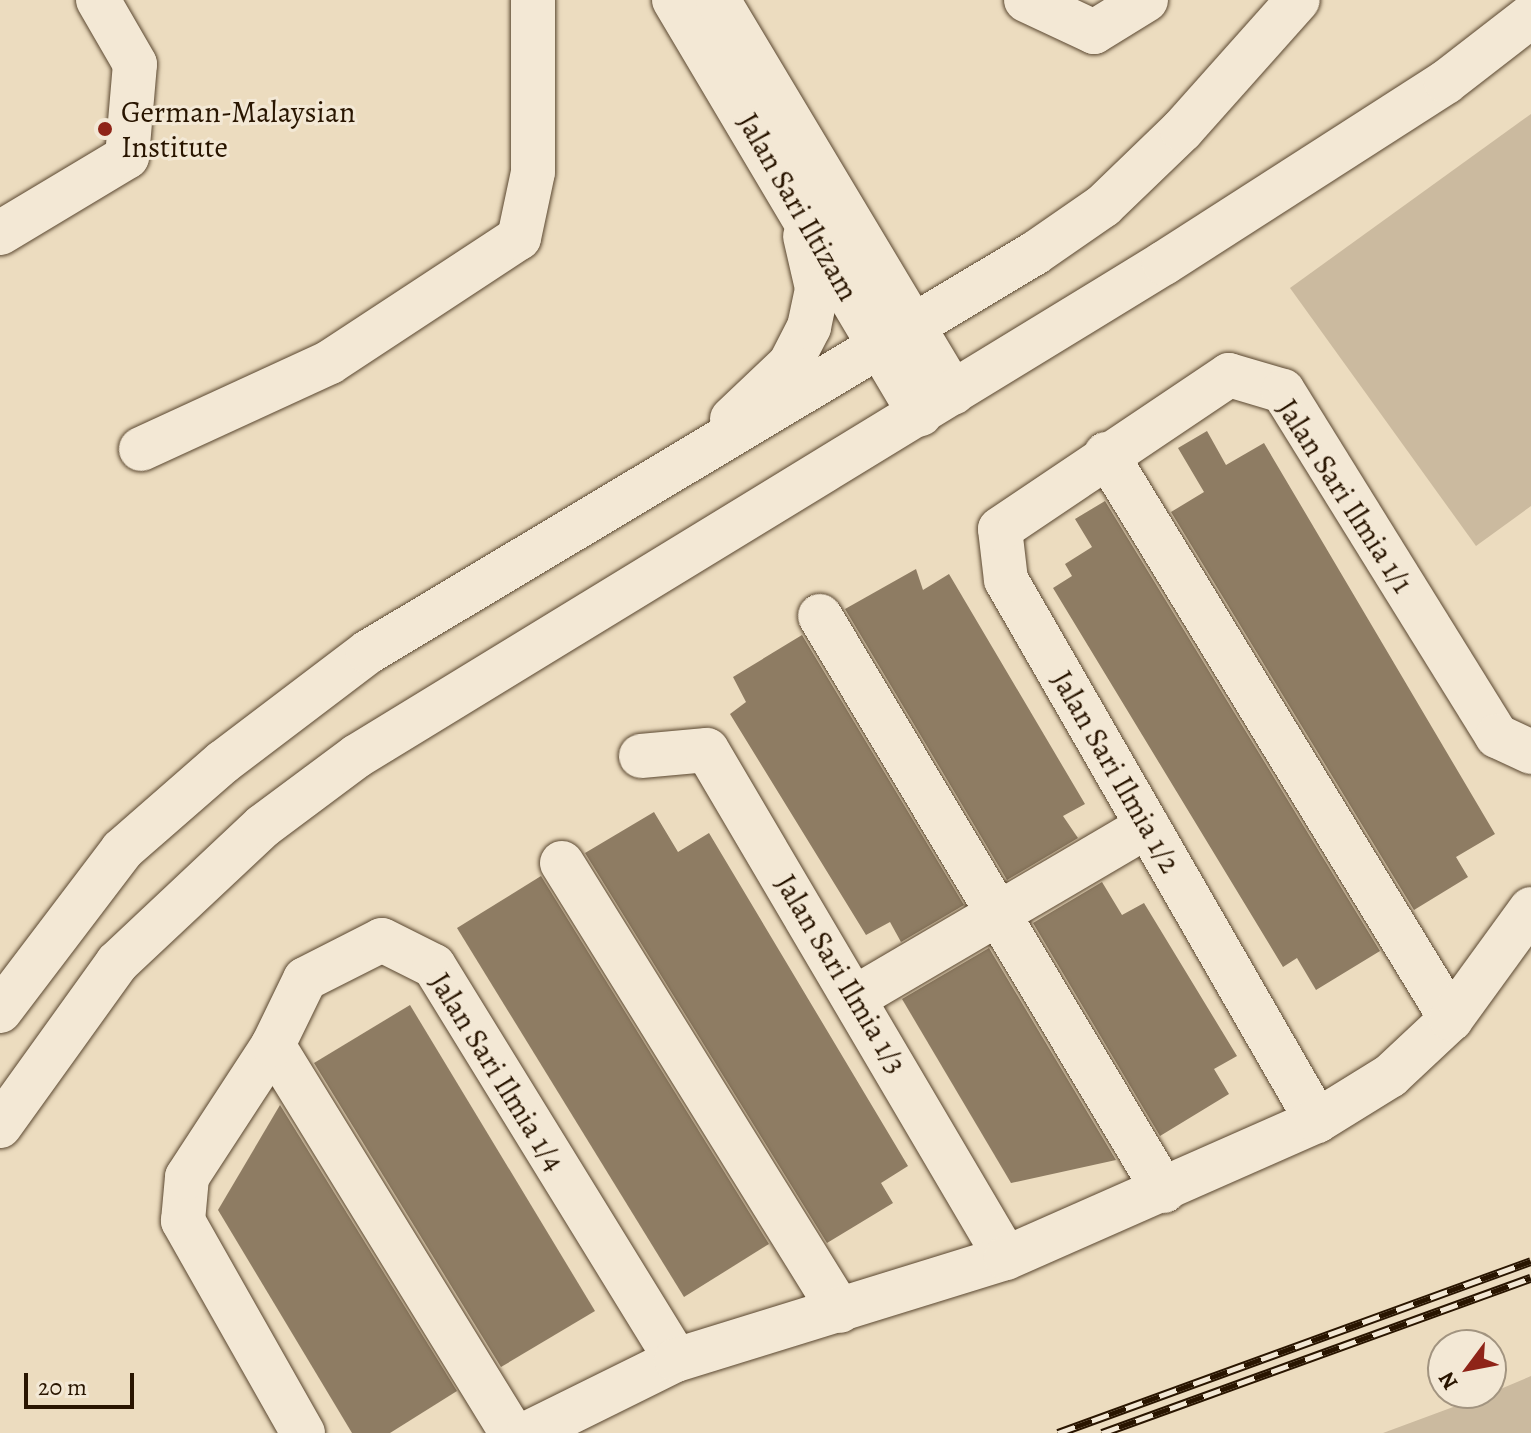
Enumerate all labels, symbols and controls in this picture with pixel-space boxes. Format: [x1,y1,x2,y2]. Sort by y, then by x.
place label: German-Malaysian Institute [121,94,355,164]
street label: Jalan Sari Iltizam [730,107,866,307]
marker: German-Malaysian Institute [96,120,114,138]
street label: Jalan Sari Ilmia 1/1 [1269,392,1421,600]
street label: Jalan Sari Ilmia 1/2 [1044,664,1188,880]
street label: Jalan Sari Ilmia 1/3 [767,868,915,1080]
street label: Jalan Sari Ilmia 1/4 [422,966,572,1178]
north arrow [1427,1329,1507,1409]
scale bar [28,1357,138,1407]
text: N [1431,1366,1465,1395]
text: 20 m [38,1371,87,1403]

